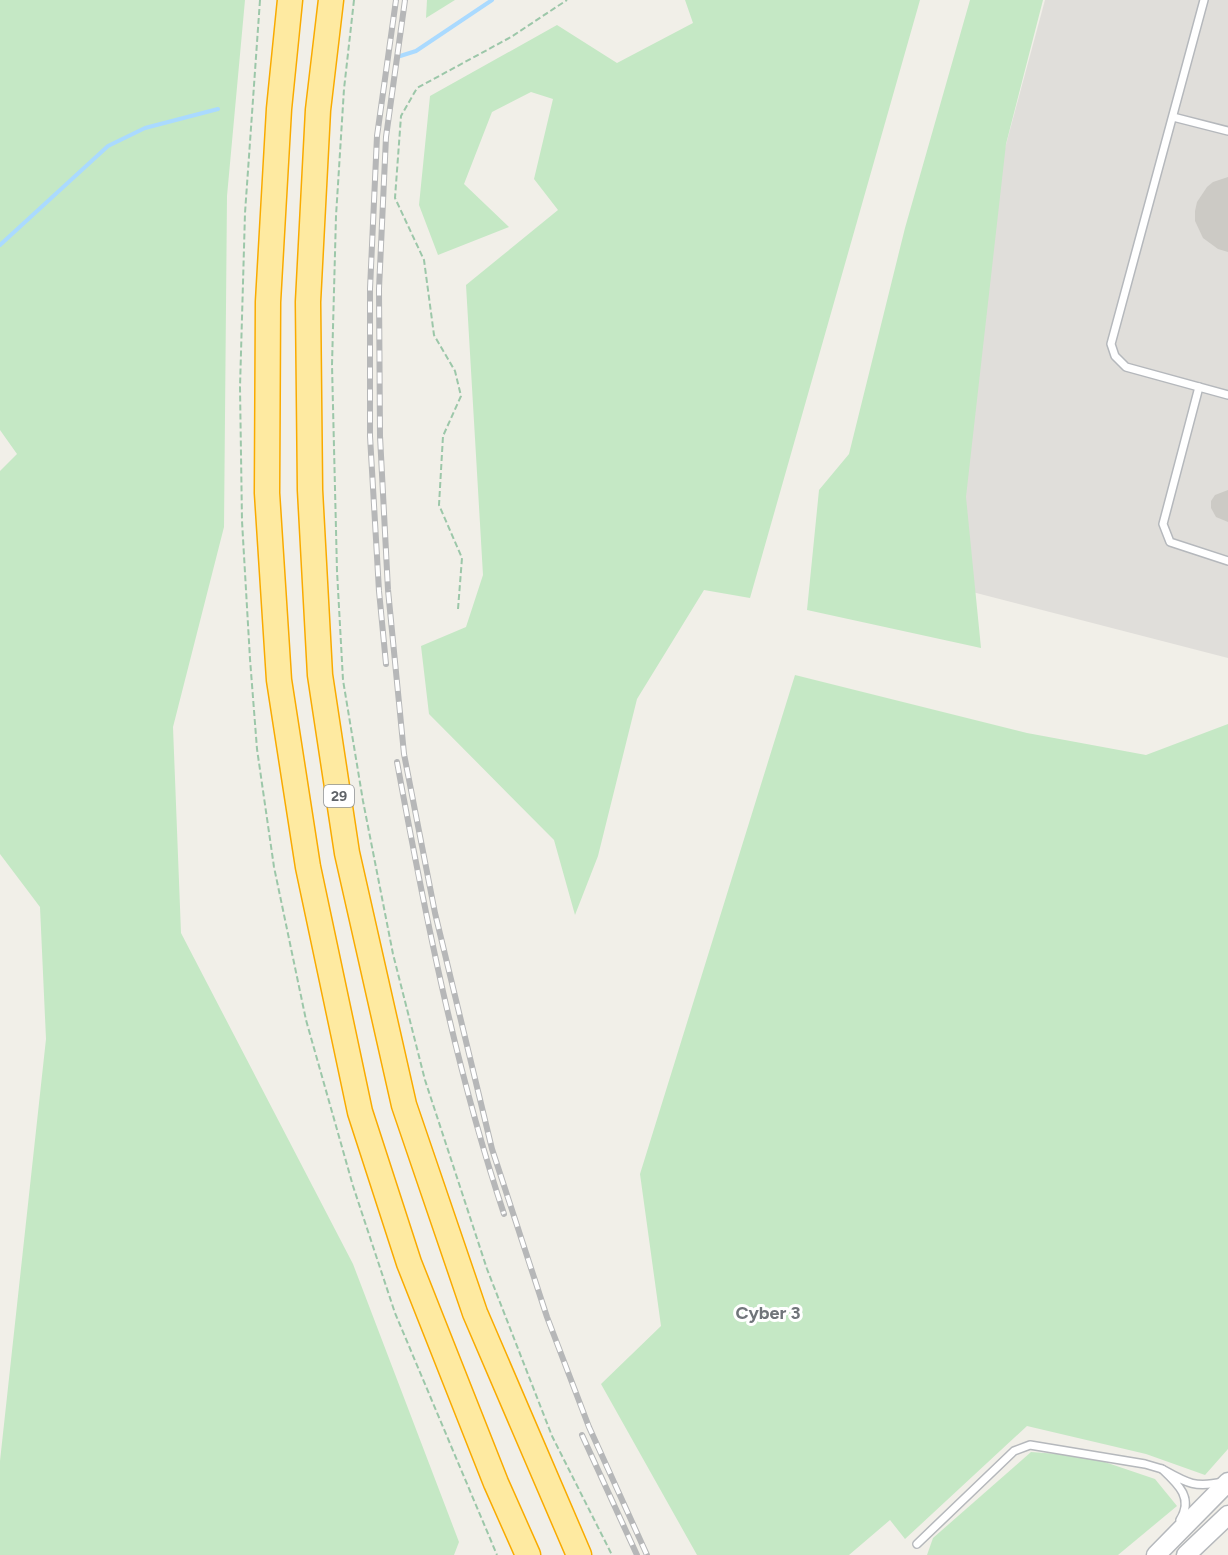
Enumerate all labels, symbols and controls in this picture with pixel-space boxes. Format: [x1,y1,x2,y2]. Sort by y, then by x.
road number: 29 [324,785,354,807]
district label: Cyber 3 [735,1302,801,1324]

